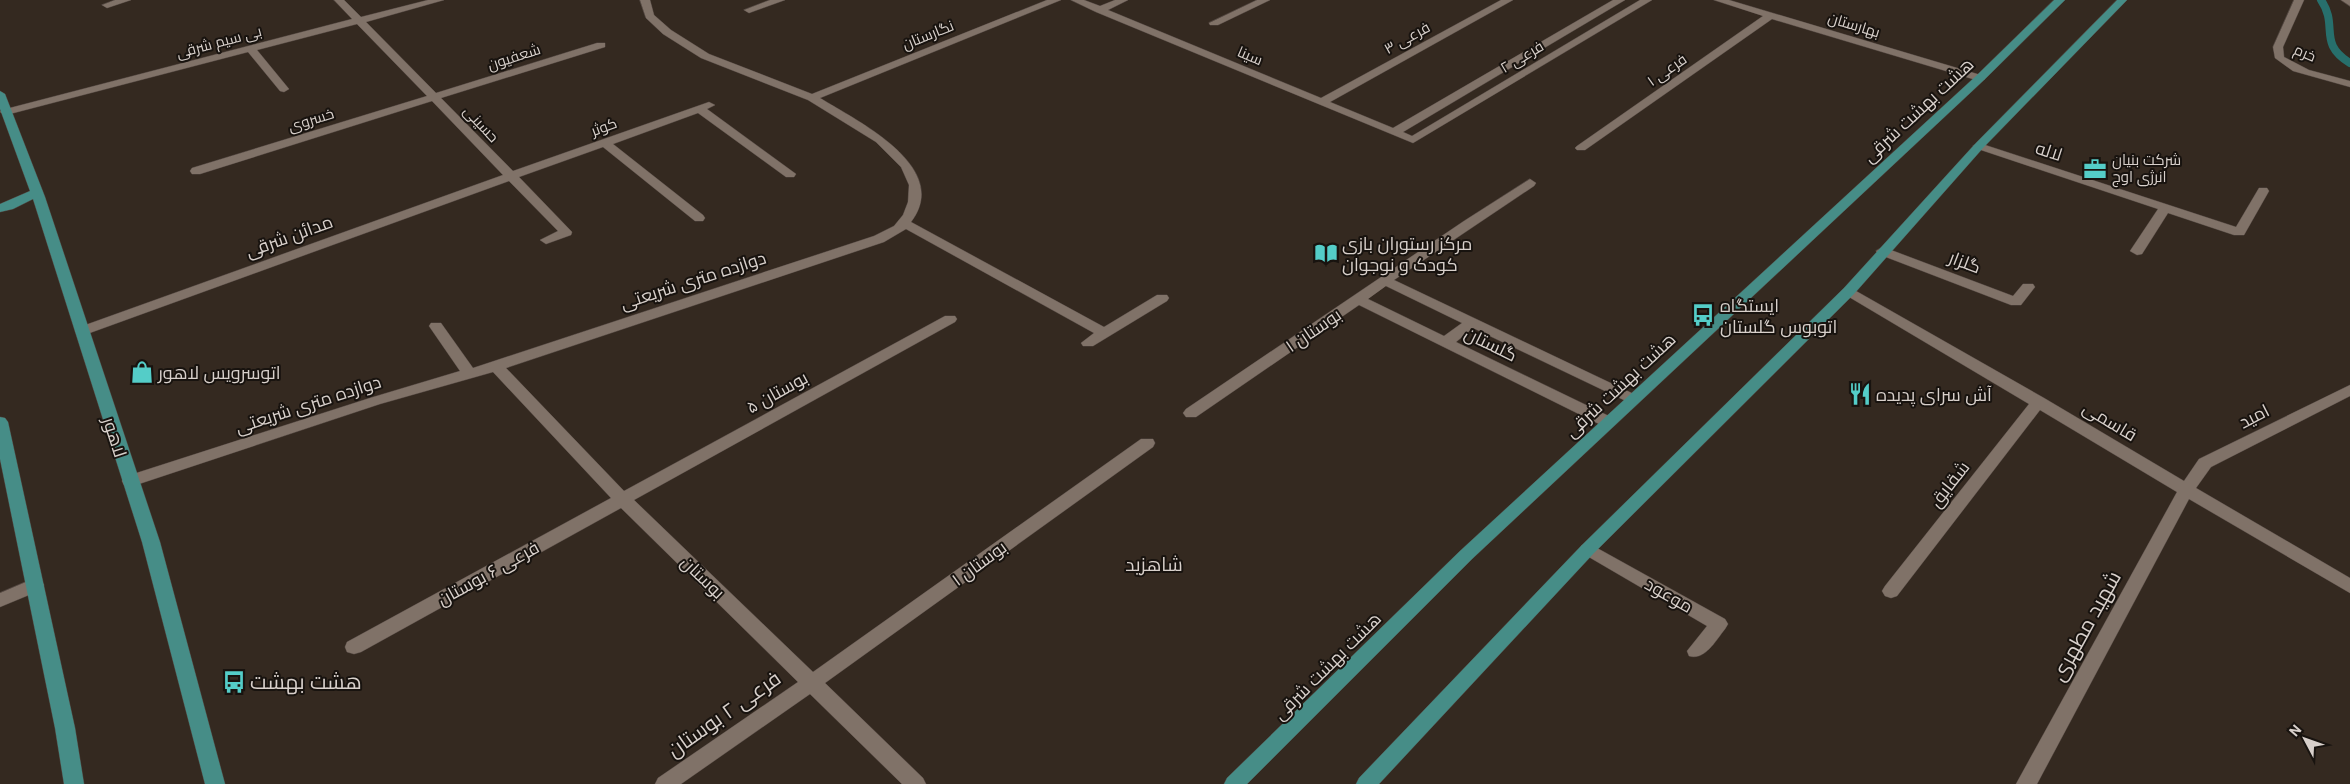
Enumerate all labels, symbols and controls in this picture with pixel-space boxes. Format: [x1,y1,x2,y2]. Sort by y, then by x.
street label: بهارستان [1825,9,1882,42]
street label: نگارستان [899,16,957,54]
street label: فرعی ۳ [1381,18,1434,59]
street label: بی سیم شرقی [174,22,264,63]
street label: فرعی ۲ [1497,37,1547,78]
street label: شعفیون [485,40,543,75]
street label: خرم [2291,40,2319,67]
street label: سینا [1235,43,1265,69]
street label: فرعی ۱ [1644,50,1691,91]
street label: هشت بهشت شرقی [1858,53,1978,167]
street label: حسینی [459,102,502,147]
street label: خسروی [286,105,336,136]
street label: کوثر [588,114,620,140]
street label: لاله [2033,137,2065,165]
place label: شرکت بنیان انرژی اوج [2112,151,2181,188]
office icon: شرکت بنیان انرژی اوج [2082,156,2108,182]
street label: مدائن شرقی [243,211,336,262]
place label: مرکز رستوران بازی کودک و نوجوان [1342,233,1472,276]
library icon: مرکز رستوران بازی کودک و نوجوان [1313,240,1339,266]
street label: گلزار [1945,246,1984,279]
street label: دوازده متری شریعتی [617,247,769,314]
place label: ایستگاه اتوبوس گلستان [1720,295,1837,338]
bus stop icon: ایستگاه اتوبوس گلستان [1690,302,1716,328]
street label: بوستان ۱ [1281,304,1345,357]
street label: گلستان [1461,322,1521,367]
street label: هشت بهشت شرقی [1560,328,1680,442]
shop icon: اتوسرویس لاهور [129,359,155,385]
place label: اتوسرویس لاهور [157,362,281,384]
street label: بوستان ۵ [743,367,812,418]
street label: دوازده متری شریعتی [232,371,384,438]
restaurant icon: آش سرای پدیده [1847,381,1873,407]
place label: آش سرای پدیده [1876,384,1992,407]
street label: قاسمی [2079,397,2141,446]
street label: امید [2235,400,2273,432]
street label: لاهور [97,413,131,460]
street label: شقایق [1925,457,1975,512]
street label: فرعی ۶ بوستان [433,536,543,610]
street label: بوستان ۱ [947,536,1011,591]
street label: بوستان [676,551,729,604]
district label: شاهزید [1125,553,1183,576]
street label: شهید مطهری [2046,567,2127,686]
street label: موعود [1641,573,1697,618]
street label: هشت بهشت شرقی [1269,608,1386,725]
street label: فرعی ۲ بوستان [663,666,786,763]
bus stop icon: هشت بهشت [221,669,247,695]
place label: هشت بهشت [250,670,362,695]
north arrow [2280,714,2330,764]
text: N [2286,721,2304,739]

